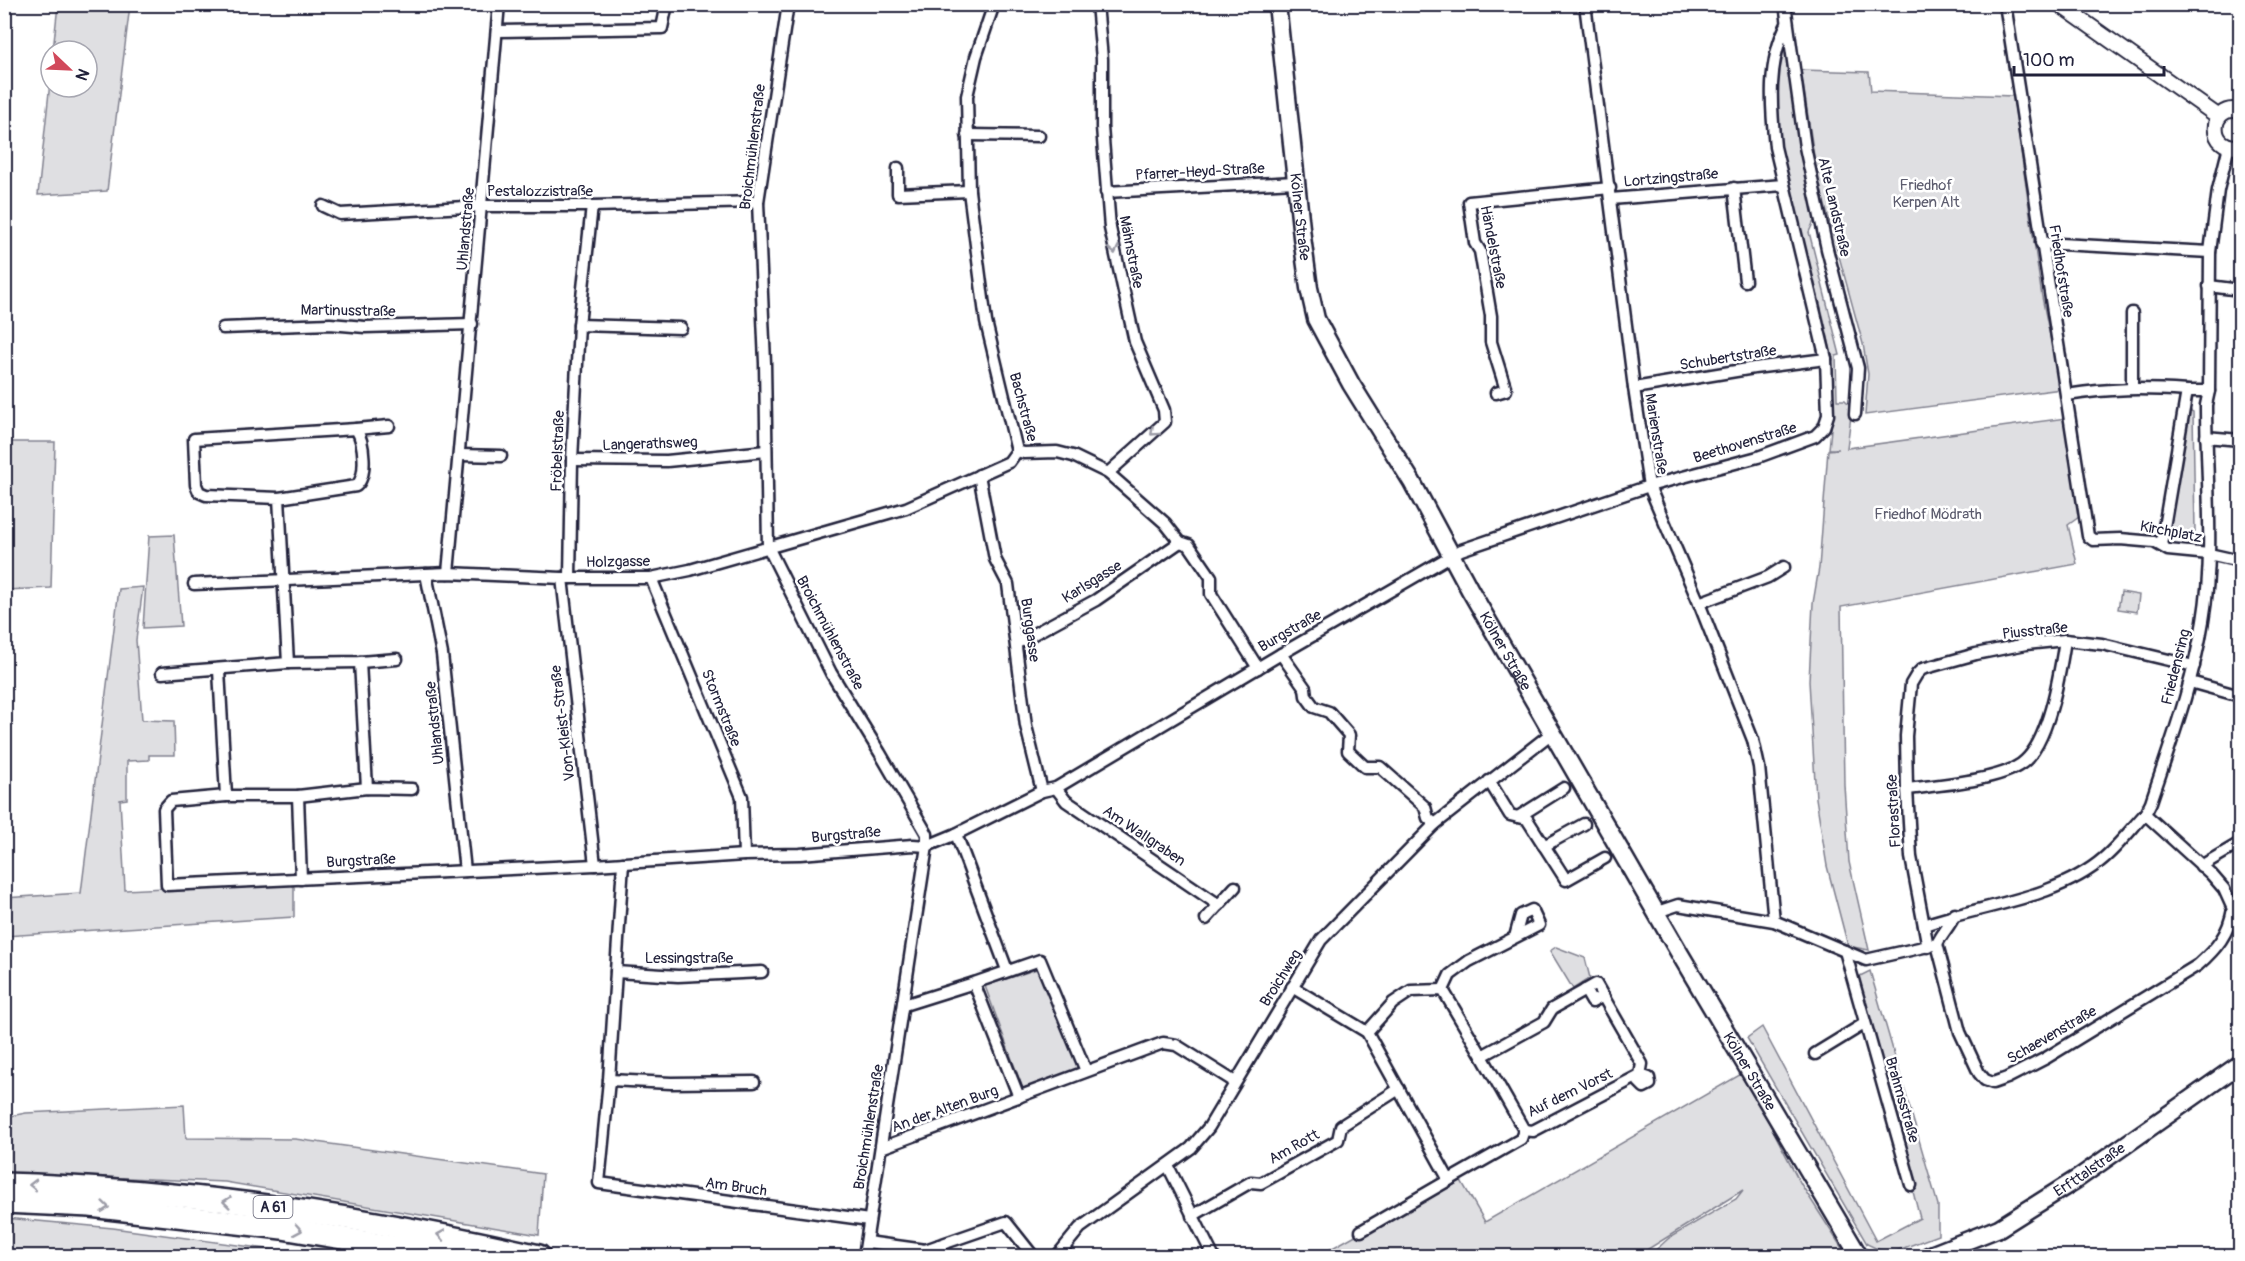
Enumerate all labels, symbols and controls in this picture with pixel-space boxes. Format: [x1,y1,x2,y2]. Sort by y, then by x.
north arrow [39,39,99,99]
scale bar [2014,39,2164,77]
text: 100 m [2023,49,2075,72]
text: N [70,66,93,84]
street label: Broichmühlenstraße [736,82,770,211]
street label: Alte Landstraße [1813,155,1855,259]
street label: Pfarrer-Heyd-Straße [1135,159,1266,185]
street label: Lortzingstraße [1623,164,1720,192]
street label: Kölner Straße [1286,172,1315,262]
park label: Friedhof Kerpen Alt [1892,176,1960,212]
street label: Pestalozzistraße [487,182,594,201]
street label: Uhlandstraße [453,186,479,271]
street label: Händelstraße [1476,204,1510,291]
street label: Mähnstraße [1115,214,1147,291]
street label: Friedhofstraße [2044,223,2078,319]
one-way arrow [1107,244,1120,254]
street label: Martinusstraße [300,301,396,321]
street label: Schubertstraße [1678,341,1778,375]
street label: Bachstraße [1005,370,1041,444]
street label: Marienstraße [1640,392,1672,476]
street label: Fröbelstraße [547,409,569,492]
street label: Beethovenstraße [1691,418,1800,468]
one-way arrow [1150,424,1161,435]
street label: Langerathsweg [602,433,698,455]
park label: Friedhof Mödrath [1874,505,1982,524]
street label: Kirchplatz [2138,517,2204,547]
street label: Holzgasse [586,552,651,572]
street label: Karlsgasse [1059,556,1126,608]
street label: Broichmühlenstraße [792,573,868,694]
street label: Burggasse [1016,597,1044,664]
street label: Burgstraße [1255,605,1325,657]
street label: Kölner Straße [1475,608,1536,695]
street label: Piusstraße [2001,618,2069,644]
street label: Friedensring [2157,627,2195,707]
street label: Von-Kleist-Straße [546,664,580,782]
street label: Stormstraße [697,666,745,750]
street label: Uhlandstraße [421,680,449,766]
street label: Florastraße [1883,773,1905,848]
street label: Am Wallgraben [1099,801,1189,871]
street label: Burgstraße [811,822,882,847]
street label: Burgstraße [326,850,397,872]
street label: Broichweg [1256,946,1306,1010]
street label: Lessingstraße [645,949,734,968]
street label: Schaevenstraße [2004,1001,2101,1068]
street label: Kölner Straße [1719,1029,1780,1115]
street label: Brahmsstraße [1881,1055,1923,1146]
street label: Broichmühlenstraße [850,1062,888,1191]
street label: Auf dem Vorst [1524,1064,1617,1122]
street label: An der Alten Burg [889,1081,1001,1137]
street label: Am Rott [1265,1125,1323,1169]
street label: Erfttalstraße [2050,1138,2129,1201]
street label: Am Bruch [704,1173,768,1201]
one-way arrow [29,1179,38,1191]
one-way arrow [223,1196,232,1209]
road number: A 61 [254,1196,292,1218]
one-way arrow [100,1200,109,1213]
one-way arrow [293,1223,303,1236]
one-way arrow [436,1229,446,1242]

